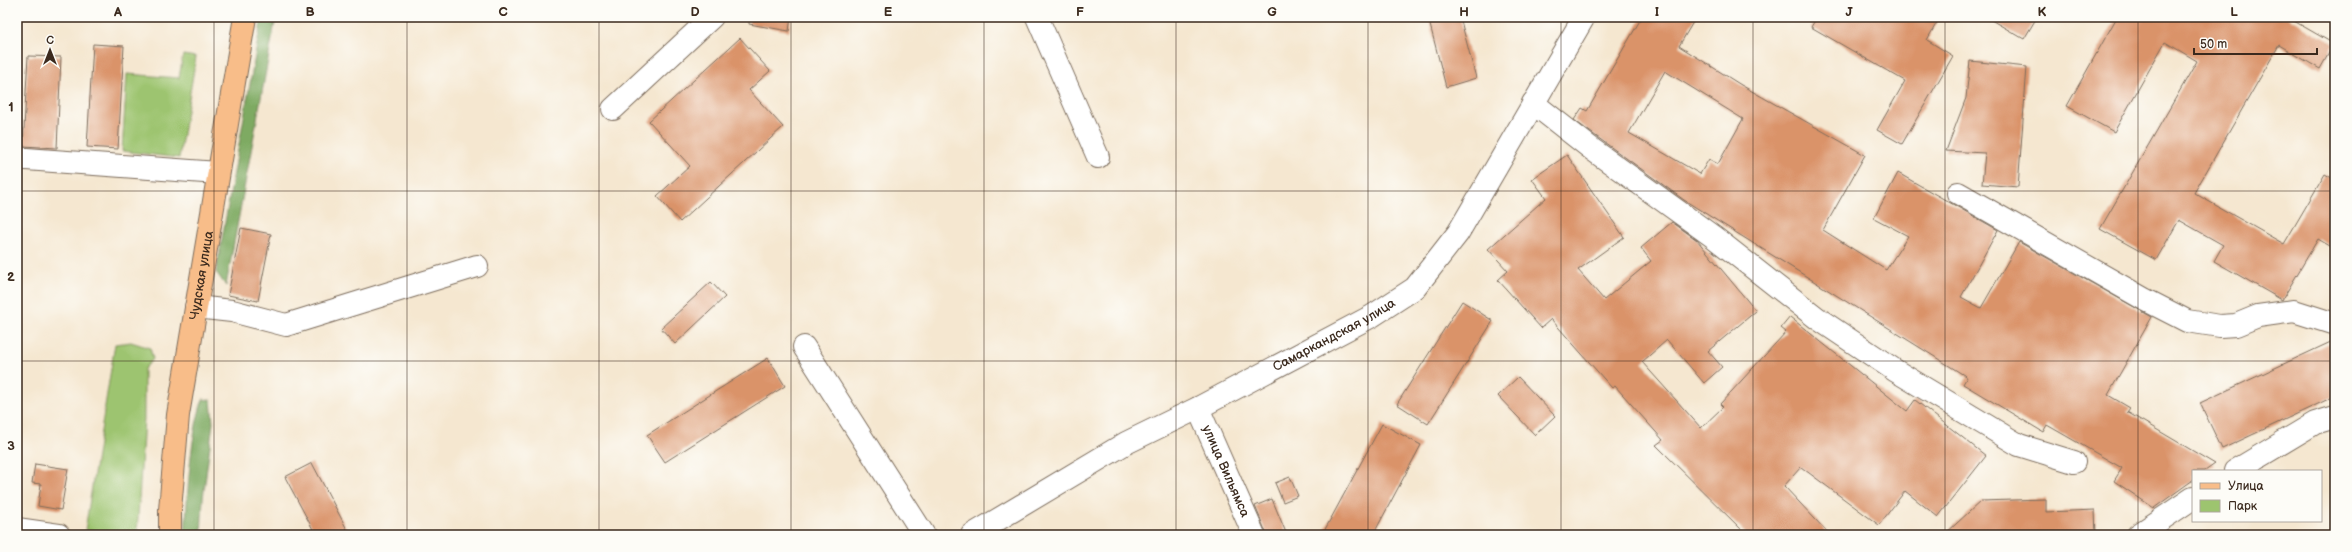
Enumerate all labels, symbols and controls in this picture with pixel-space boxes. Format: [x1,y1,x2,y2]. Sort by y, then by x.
text: A [113,4,122,20]
text: B [305,4,315,20]
text: C [498,4,508,20]
text: D [690,4,700,20]
text: E [884,4,893,20]
text: F [1076,4,1084,20]
text: G [1267,4,1277,20]
text: H [1459,4,1469,20]
text: I [1655,4,1659,20]
text: J [1845,4,1853,20]
text: K [2038,4,2047,20]
text: L [2230,4,2238,20]
north arrow [30,30,70,70]
scale bar [2194,30,2317,56]
text: С [46,34,54,47]
text: 50 m [2200,37,2227,52]
text: 1 [8,99,14,115]
street label: Чудская улица [186,229,217,321]
text: 2 [7,269,15,285]
street label: Самаркандская улица [1270,295,1399,375]
street label: улица Вильямса [1199,423,1253,520]
text: 3 [7,438,15,454]
legend [2192,470,2322,522]
text: Улица [2228,479,2264,494]
text: Парк [2228,499,2258,514]

